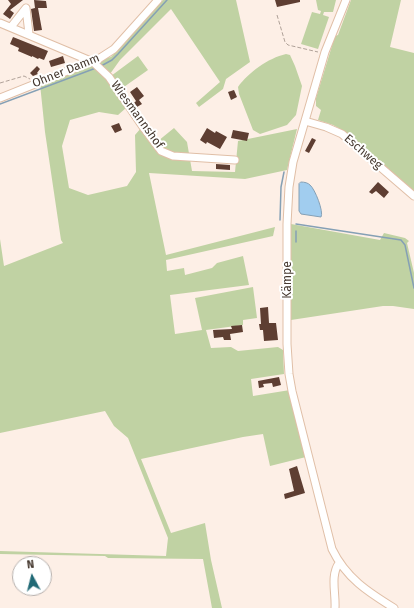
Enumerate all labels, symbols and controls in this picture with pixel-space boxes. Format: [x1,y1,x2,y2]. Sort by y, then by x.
street label: Ohner Damm [30,51,102,91]
street label: Wiesmannshof [108,78,166,152]
street label: Eschweg [341,131,385,173]
street label: Kämpe [281,261,295,299]
north arrow [12,556,52,596]
text: N [26,558,35,571]

